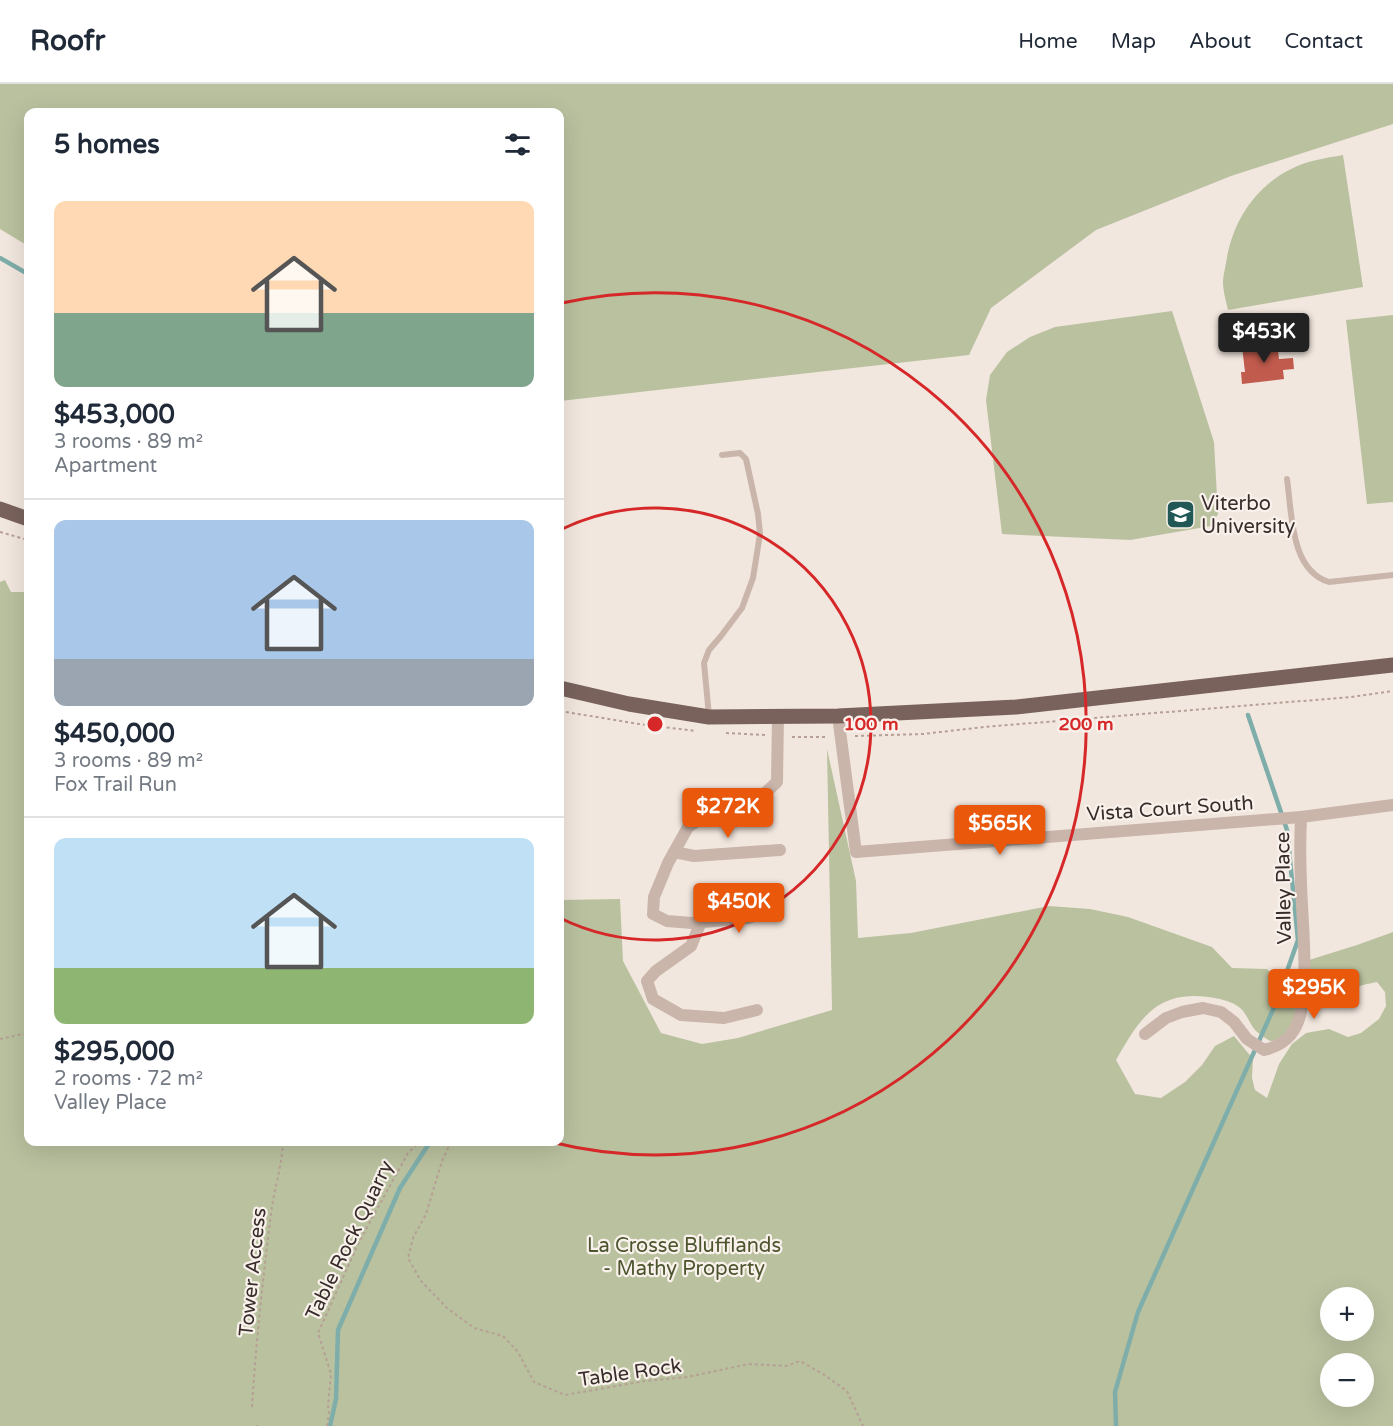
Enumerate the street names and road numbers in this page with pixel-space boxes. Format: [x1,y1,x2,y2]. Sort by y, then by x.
street label: Vista Court South [1086,791,1254,827]
street label: Valley Place [1271,831,1297,944]
street label: Table Rock Quarry [301,1156,399,1324]
street label: Tower Access [234,1207,272,1338]
street label: Table Rock [577,1354,683,1392]

